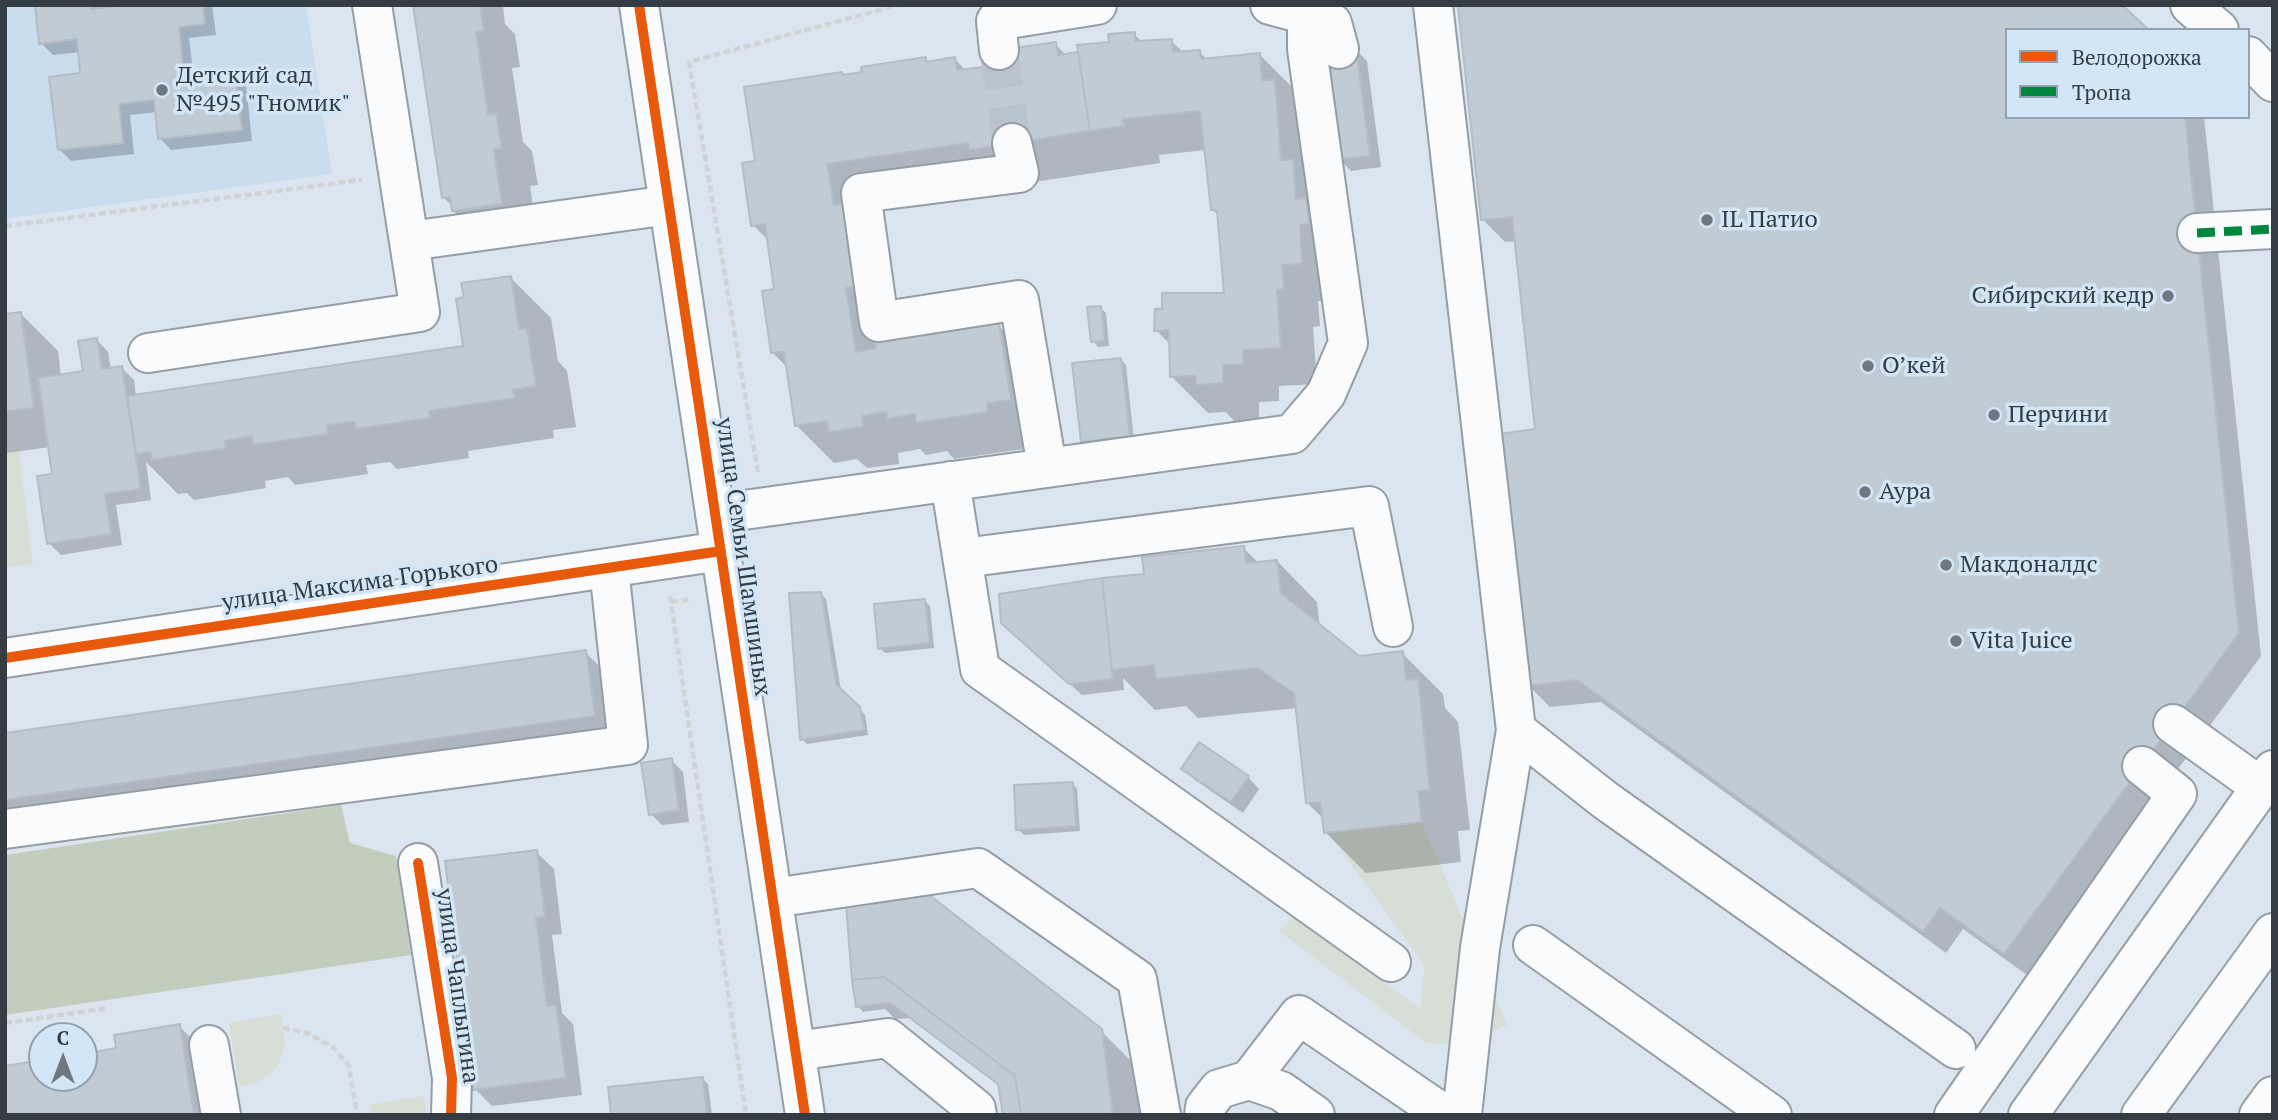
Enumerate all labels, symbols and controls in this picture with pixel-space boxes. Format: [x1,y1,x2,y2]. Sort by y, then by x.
legend [2005,28,2250,119]
text: Велодорожка [2072,43,2202,71]
place label: Детский сад №495 "Гномик" [176,62,350,118]
text: Тропа [2072,78,2131,106]
marker: Детский сад №495 "Гномик" [154,82,170,98]
place label: IL Патио [1721,206,1818,234]
marker: IL Патио [1699,212,1715,228]
place label: Сибирский кедр [1972,282,2154,310]
marker: Сибирский кедр [2160,288,2176,304]
place label: О’кей [1882,352,1946,380]
marker: О’кей [1860,358,1876,374]
place label: Перчини [2008,401,2108,429]
marker: Перчини [1986,407,2002,423]
street label: улица Семьи Шамшиных [709,416,777,698]
place label: Аура [1879,478,1931,506]
marker: Аура [1857,484,1873,500]
street label: улица Максима Горького [220,550,500,618]
place label: Макдоналдс [1960,551,2098,579]
marker: Макдоналдс [1938,557,1954,573]
place label: Vita Juice [1970,627,2073,655]
marker: Vita Juice [1948,633,1964,649]
street label: улица Чаплыгина [429,887,485,1085]
north arrow [28,1022,98,1092]
text: С [57,1025,69,1050]

